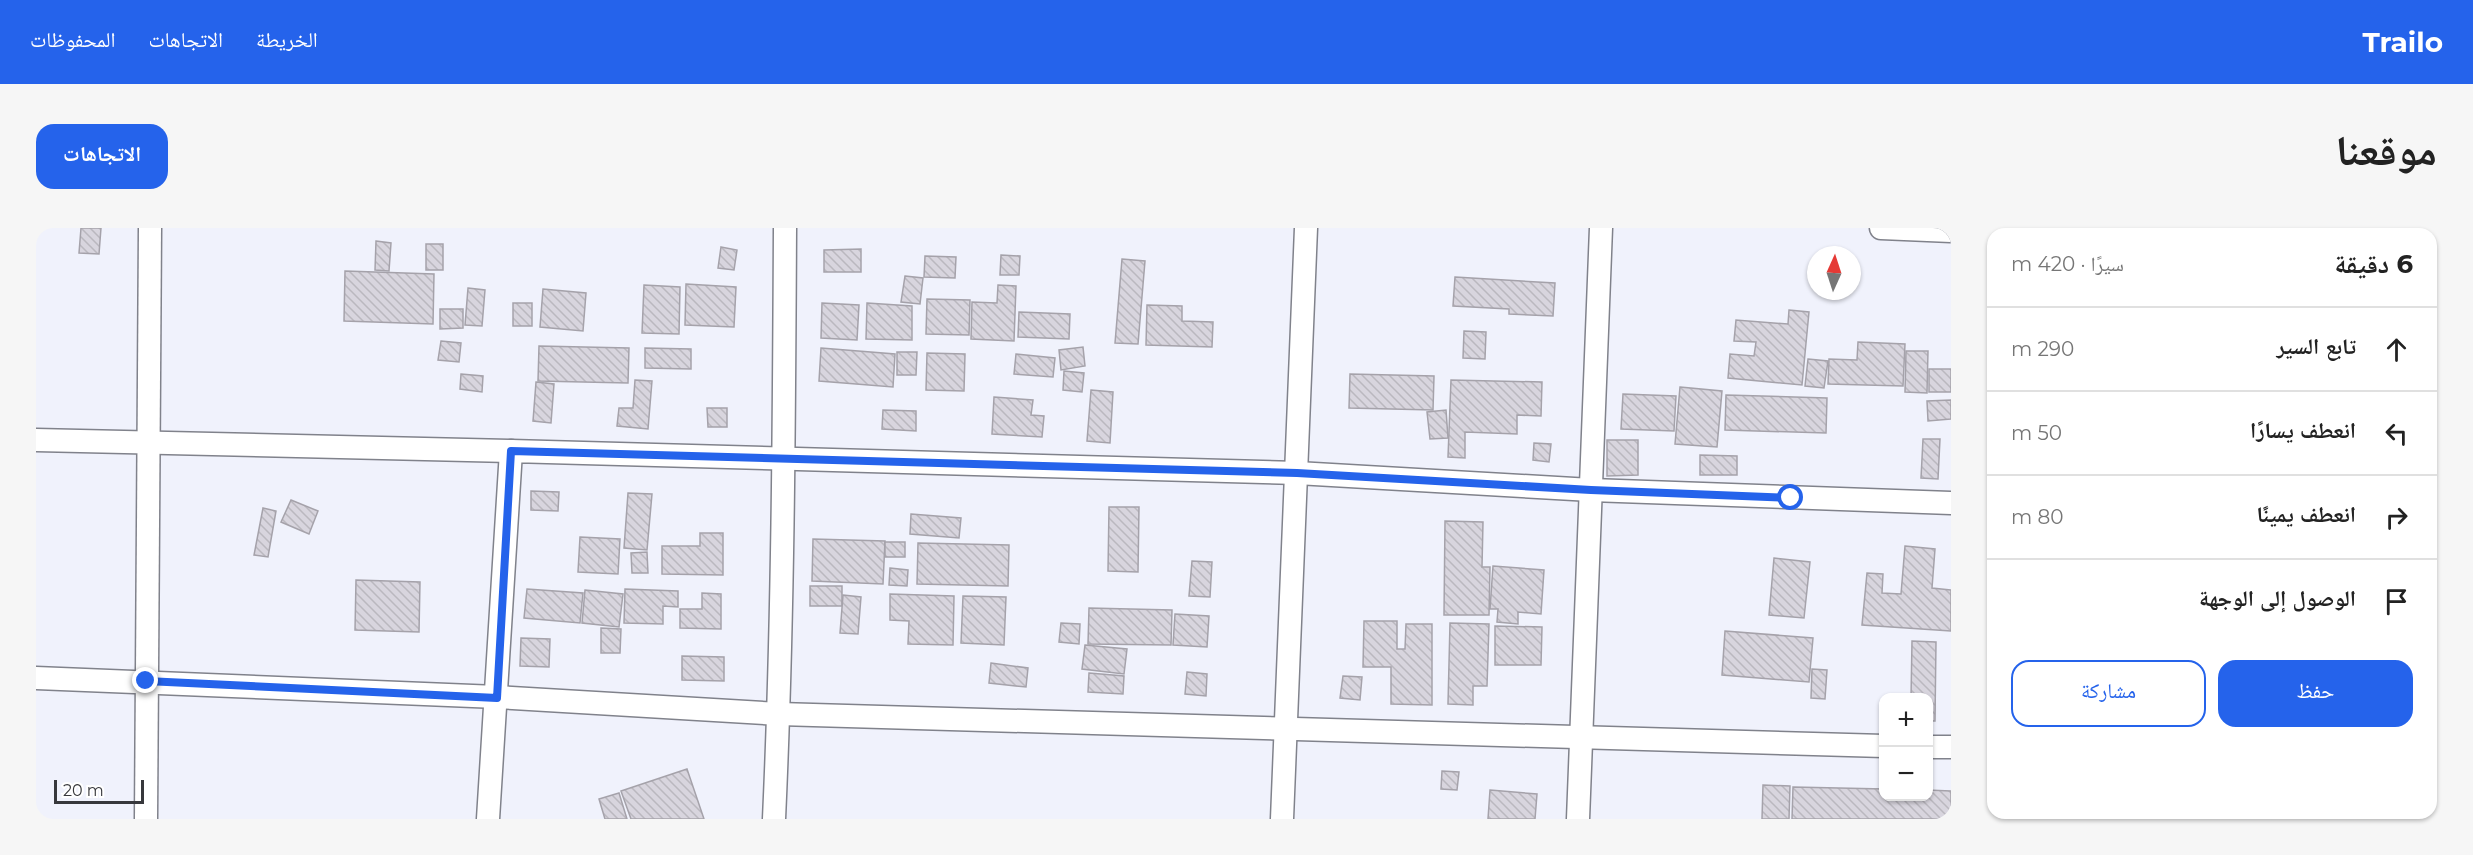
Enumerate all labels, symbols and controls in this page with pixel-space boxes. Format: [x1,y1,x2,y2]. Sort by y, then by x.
text: Trailo [2363,25,2443,59]
text: المحفوظات [30,27,115,52]
text: الاتجاهات [148,27,223,52]
text: الخريطة [256,27,318,52]
button: الاتجاهات [36,124,168,189]
text: موقعنا [2336,124,2437,176]
north arrow [1807,246,1861,300]
text: 6 دقيقة [2334,248,2413,280]
text: سيرًا · 420 m [2011,252,2124,276]
text: تابع السير [2276,333,2356,360]
icon: ahead [2380,333,2413,366]
text: 290 m [2011,337,2074,361]
text: انعطف يسارًا [2250,417,2356,444]
icon: left [2380,417,2413,450]
text: 50 m [2011,421,2062,445]
route start [1777,484,1803,510]
text: انعطف يمينًا [2256,501,2356,528]
icon: right [2380,501,2413,534]
text: 80 m [2011,505,2063,529]
text: الوصول إلى الوجهة [2199,585,2356,612]
icon: arrive [2380,585,2413,618]
button: مشاركة [2011,660,2206,727]
button: حفظ [2218,660,2413,727]
route end [132,667,158,693]
map controls [1879,693,1933,801]
button: + [1879,693,1933,747]
button: − [1879,747,1933,801]
scale bar [54,777,144,804]
text: 20 m [63,781,104,800]

